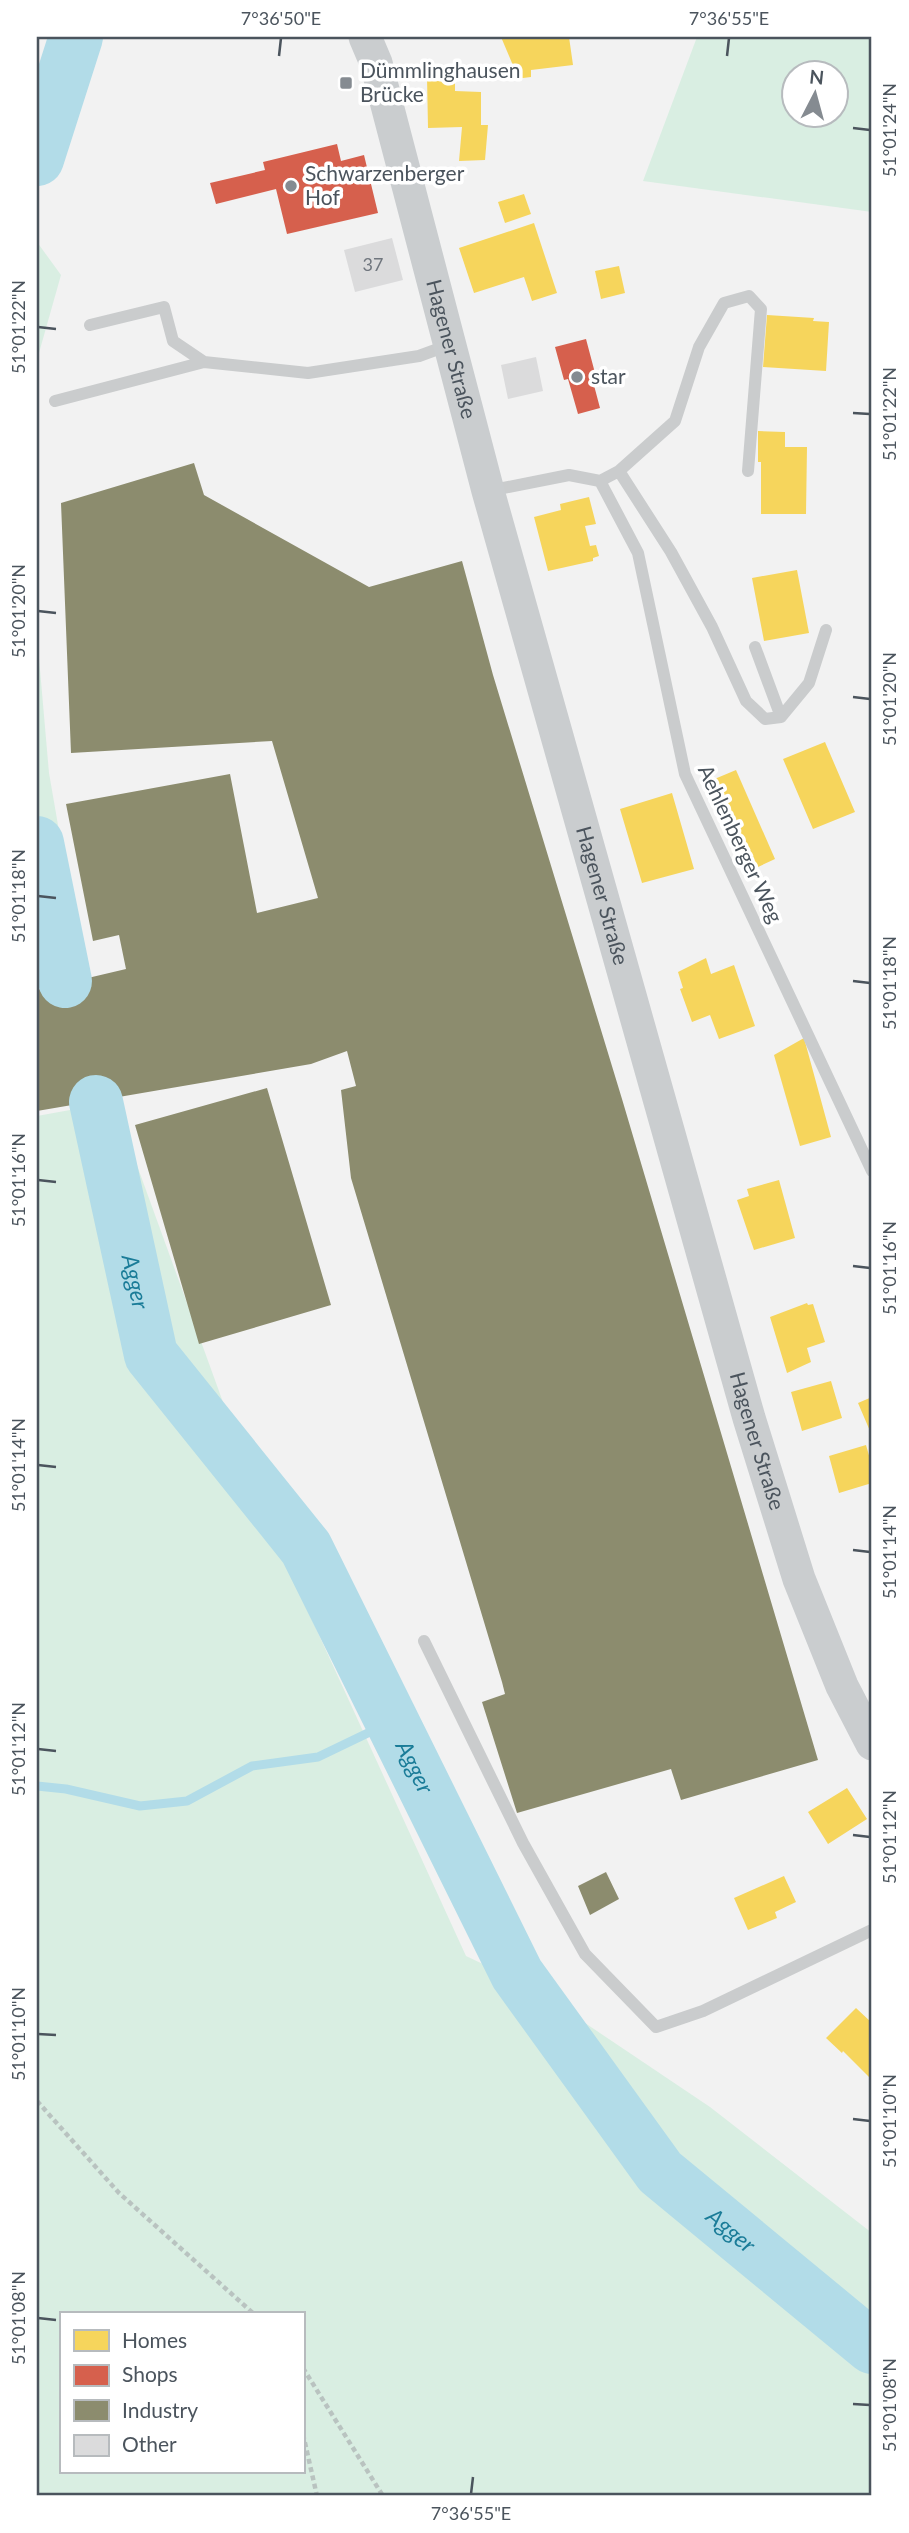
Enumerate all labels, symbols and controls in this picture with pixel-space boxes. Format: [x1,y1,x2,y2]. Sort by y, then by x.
text: 7°36'50"E [241,7,321,29]
text: 7°36'55"E [689,7,769,29]
place label: Dümmlinghausen Brücke [360,57,520,106]
north arrow [780,60,850,130]
text: N [808,64,825,89]
marker: Dümmlinghausen Brücke [338,75,354,91]
text: 51°01'24"N [878,83,900,177]
place label: Schwarzenberger Hof [305,160,465,209]
marker: Schwarzenberger Hof [283,178,299,194]
house number: 37 [363,253,383,275]
street label: Hagener Straße [422,276,483,421]
text: 51°01'22"N [7,280,29,374]
place label: star [591,363,626,388]
text: 51°01'22"N [878,367,900,461]
marker: star [569,369,585,385]
text: 51°01'20"N [7,564,29,658]
text: 51°01'20"N [878,652,900,746]
street label: Aehlenberger Weg [694,760,789,926]
street label: Hagener Straße [572,823,635,967]
text: 51°01'18"N [7,849,29,943]
text: 51°01'18"N [878,936,900,1030]
text: 51°01'16"N [7,1133,29,1227]
text: 51°01'16"N [878,1221,900,1315]
water label: Agger [116,1251,156,1313]
street label: Hagener Straße [726,1369,791,1513]
text: 51°01'14"N [7,1418,29,1512]
text: 51°01'14"N [878,1505,900,1599]
text: 51°01'12"N [7,1702,29,1796]
water label: Agger [390,1735,441,1799]
text: 51°01'12"N [878,1790,900,1884]
text: 51°01'10"N [7,1987,29,2081]
text: 51°01'10"N [878,2074,900,2168]
water label: Agger [700,2201,763,2259]
text: 51°01'08"N [7,2271,29,2365]
legend [60,2312,304,2474]
text: Homes [122,2327,187,2352]
text: 51°01'08"N [878,2358,900,2452]
text: Shops [122,2361,178,2386]
text: Industry [122,2397,198,2422]
text: Other [122,2431,177,2456]
text: 7°36'55"E [431,2502,511,2524]

